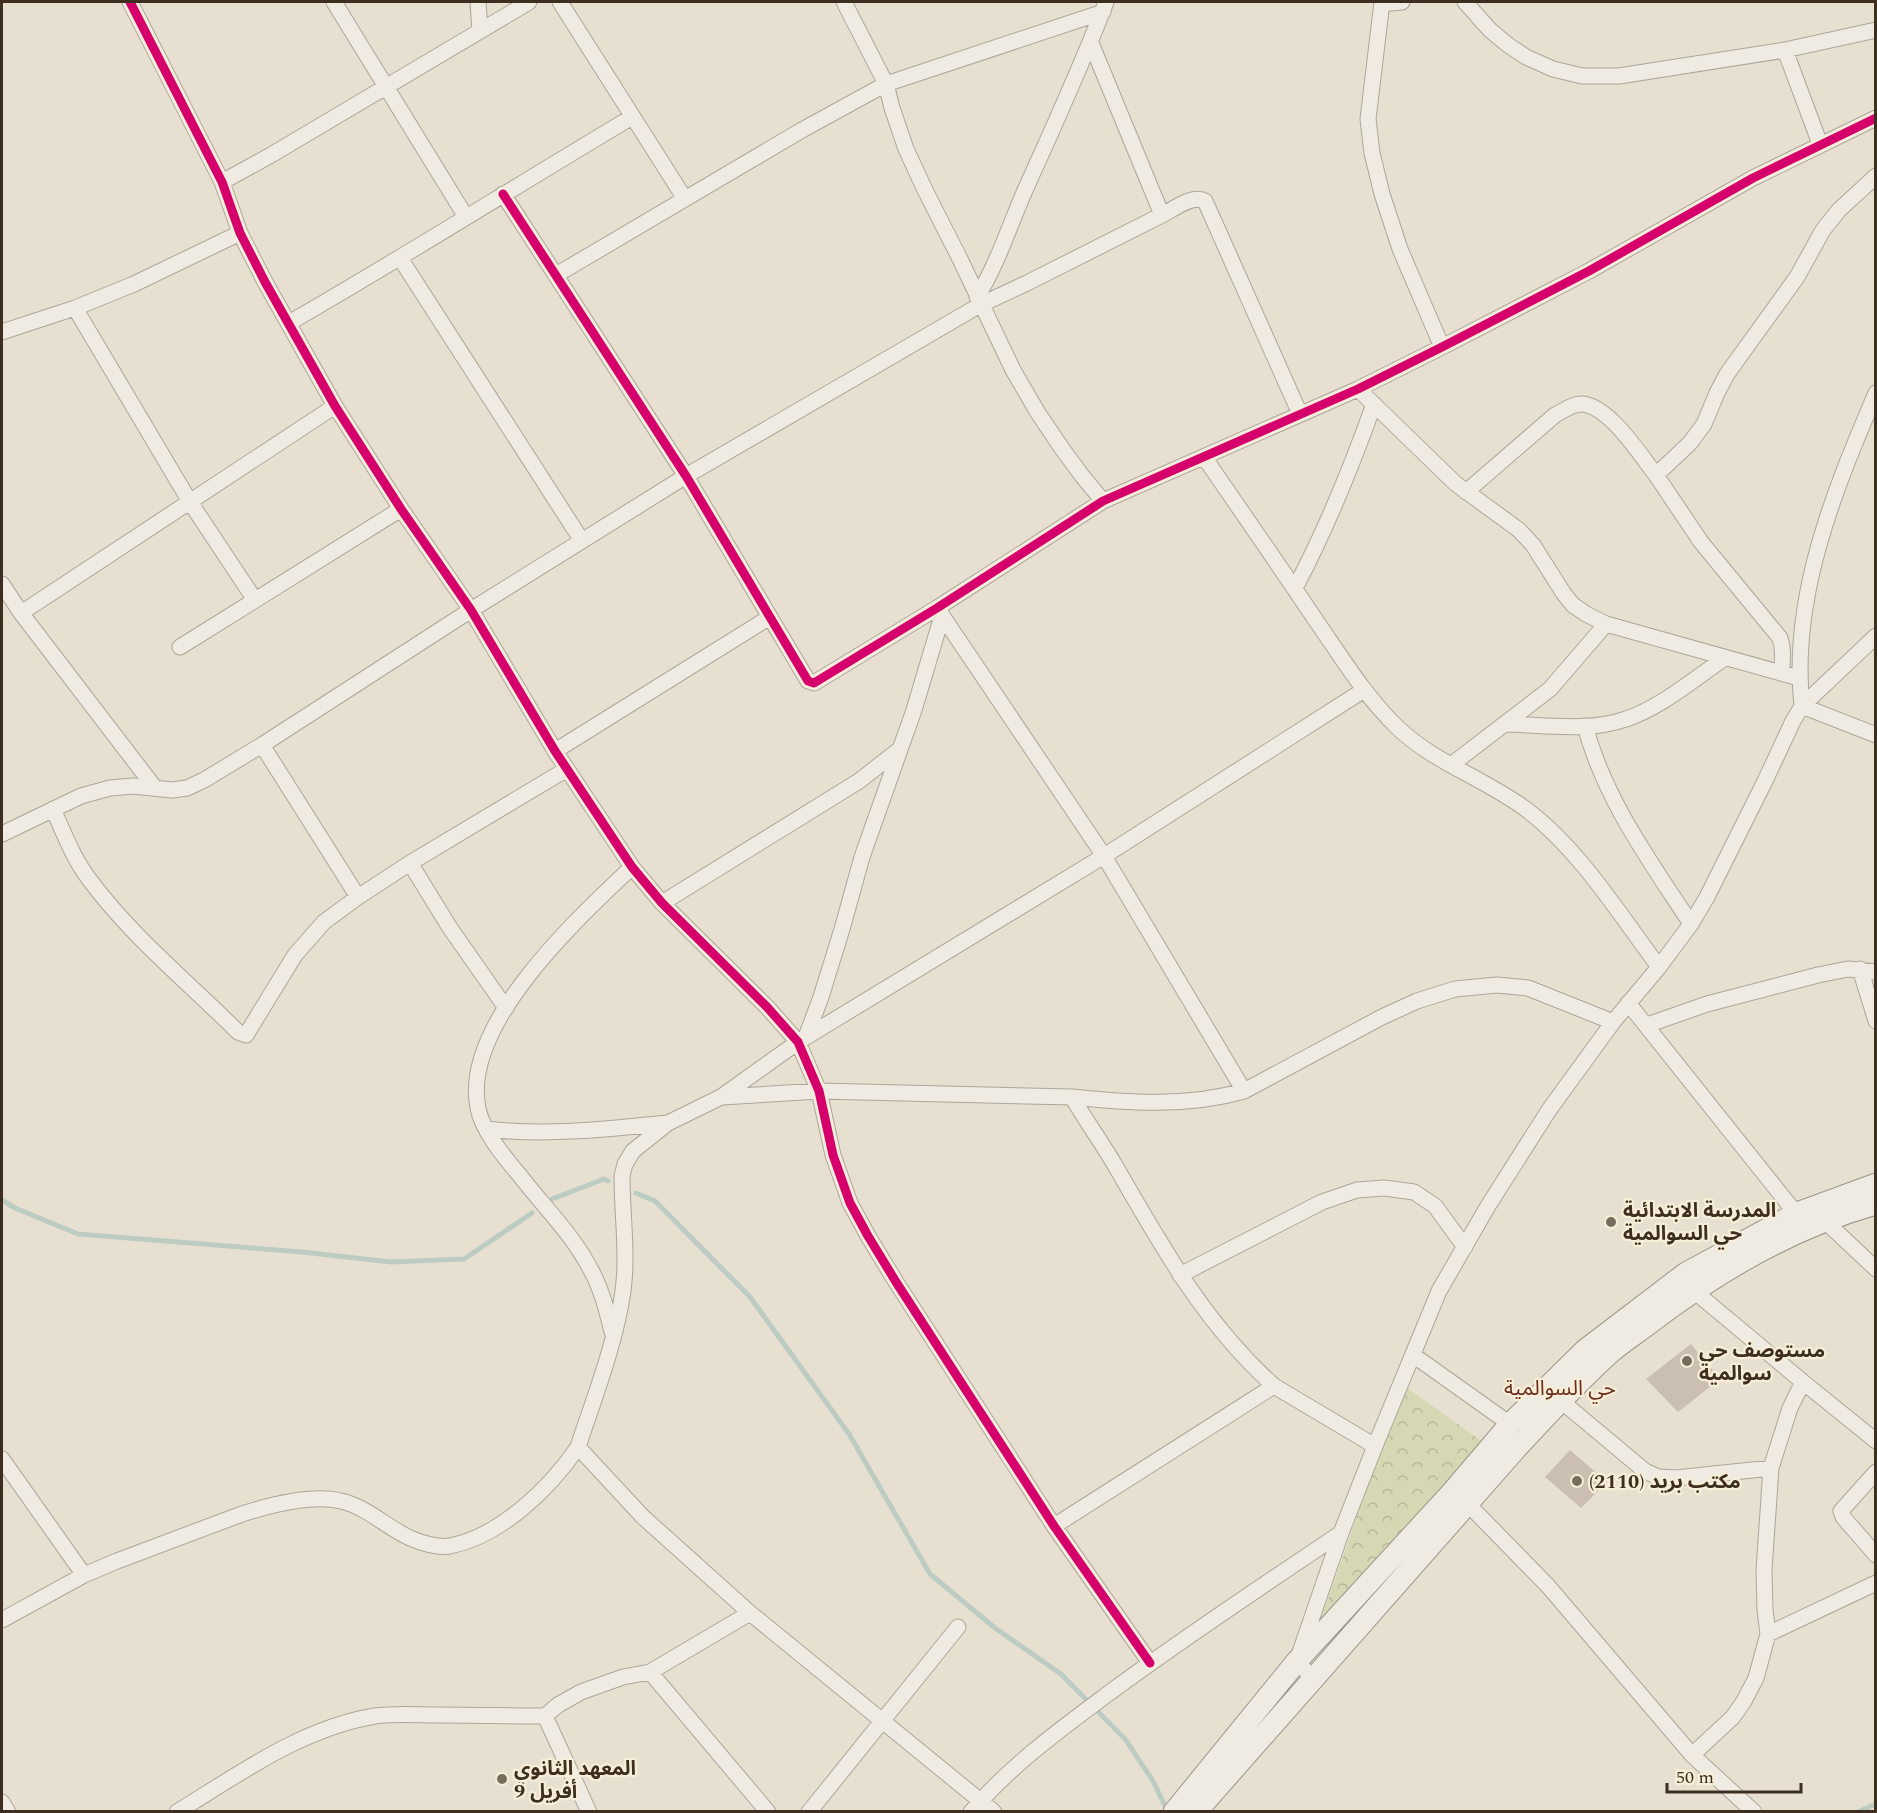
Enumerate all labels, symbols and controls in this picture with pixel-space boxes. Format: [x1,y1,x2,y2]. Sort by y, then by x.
place label: المدرسة الابتدائية حي السوالمية [1623,1196,1776,1250]
marker: المدرسة الابتدائية حي السوالمية [1604,1215,1618,1229]
place label: مستوصف حي سوالمية [1699,1336,1825,1389]
marker: مستوصف حي سوالمية [1680,1354,1694,1368]
district label: حي السوالمية [1504,1373,1616,1405]
place label: مكتب بريد (2110) [1589,1467,1741,1497]
marker: مكتب بريد (2110) [1570,1474,1584,1488]
place label: المعهد الثانوي 9 أفريل [514,1754,636,1807]
scale bar [1667,1756,1800,1794]
text: 50 m [1676,1764,1714,1791]
marker: المعهد الثانوي 9 أفريل [495,1772,509,1786]

